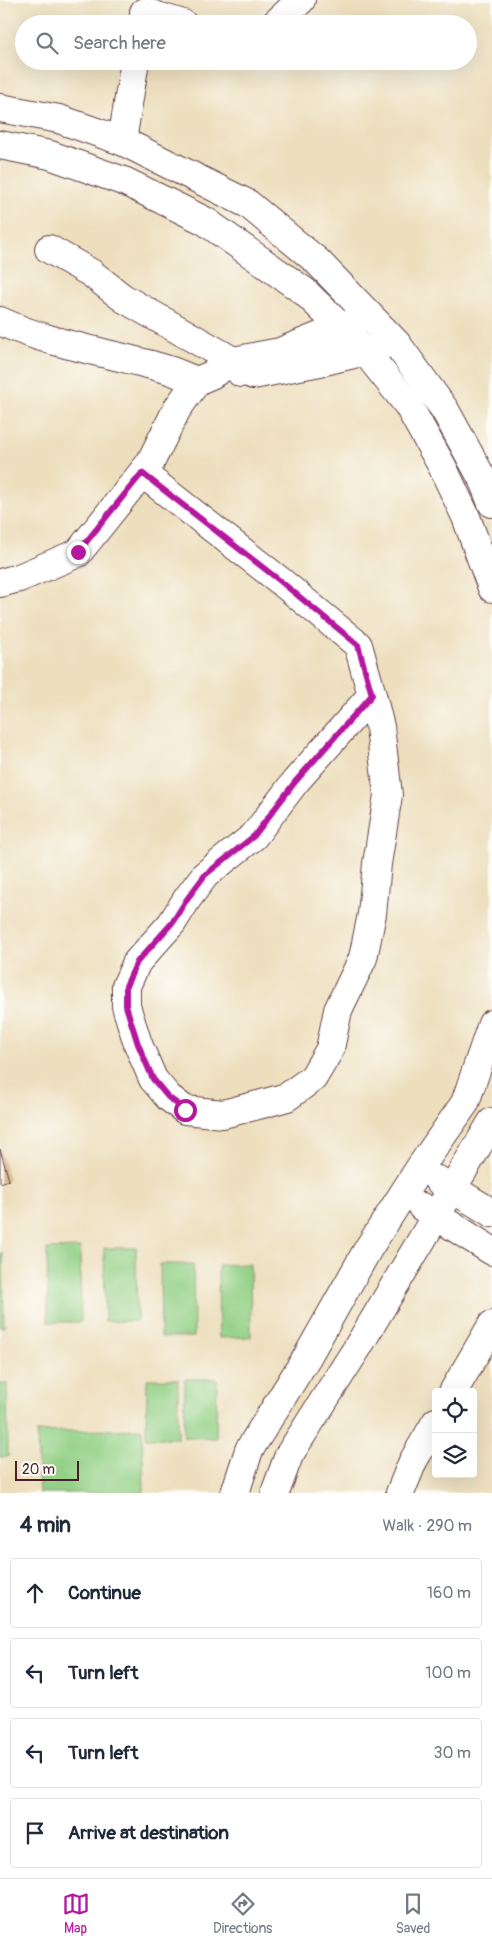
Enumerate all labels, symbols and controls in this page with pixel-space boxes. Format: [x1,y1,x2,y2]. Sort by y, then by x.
search box [15,15,477,70]
icon: search [33,29,61,57]
text: Search here [73,31,166,55]
route end [67,541,90,564]
route start [174,1099,197,1122]
map controls [432,1388,477,1478]
button: locate [432,1388,477,1433]
button: layers [432,1433,477,1478]
scale bar [15,1458,79,1481]
text: 20 m [22,1461,55,1478]
text: 4 min [20,1512,71,1539]
text: Walk · 290 m [383,1516,472,1536]
icon: ahead [21,1579,49,1607]
text: Continue [68,1581,141,1605]
text: 160 m [427,1583,471,1603]
icon: left [21,1659,49,1687]
text: Turn left [68,1661,138,1685]
text: 100 m [425,1663,471,1683]
icon: left [21,1739,49,1767]
text: Turn left [68,1741,138,1765]
text: 30 m [433,1743,471,1763]
icon: arrive [21,1819,49,1847]
text: Arrive at destination [68,1821,229,1845]
tab: Map [62,1890,90,1937]
tab: Directions [213,1890,272,1937]
tab: Saved [396,1890,430,1937]

